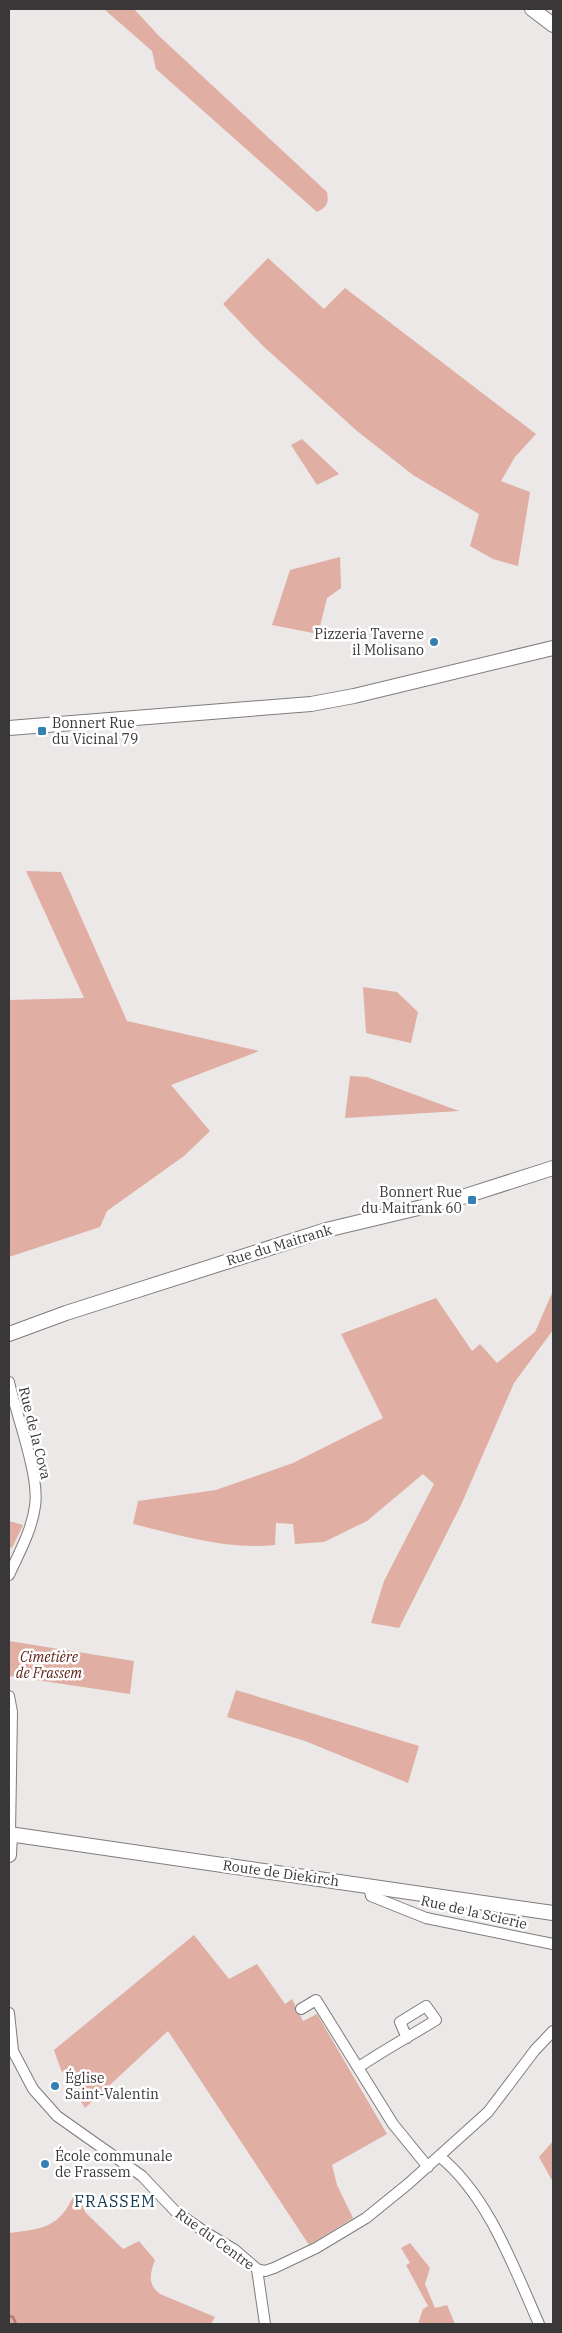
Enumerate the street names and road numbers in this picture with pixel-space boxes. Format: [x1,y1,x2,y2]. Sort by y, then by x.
street label: Rue du Maitrank [224,1220,335,1270]
street label: Rue de la Cova [15,1385,55,1481]
street label: Route de Diekirch [222,1856,341,1890]
street label: Rue de la Scierie [419,1891,529,1933]
street label: Rue du Centre [172,2204,258,2274]

